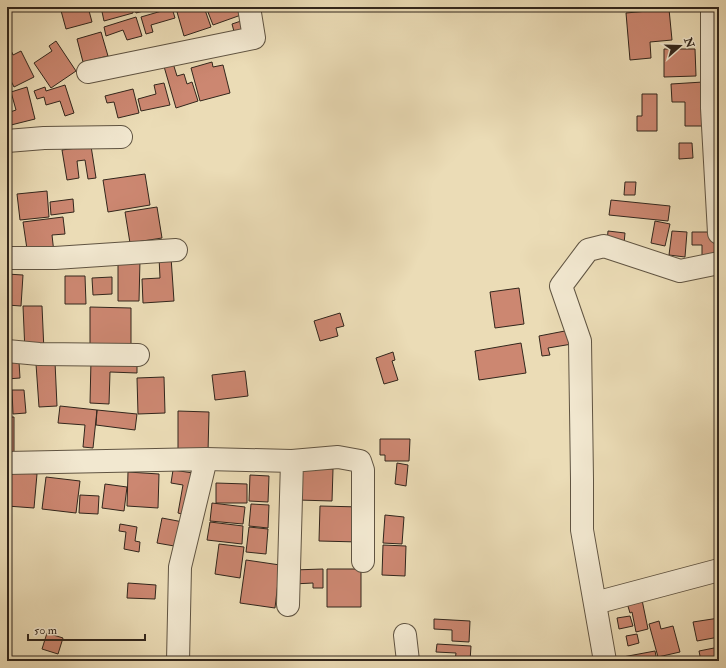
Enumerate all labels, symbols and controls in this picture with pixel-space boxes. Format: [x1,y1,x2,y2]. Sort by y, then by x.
north arrow [660,26,700,66]
text: N [681,35,697,51]
scale bar [28,616,145,642]
text: 50 m [34,623,58,638]

